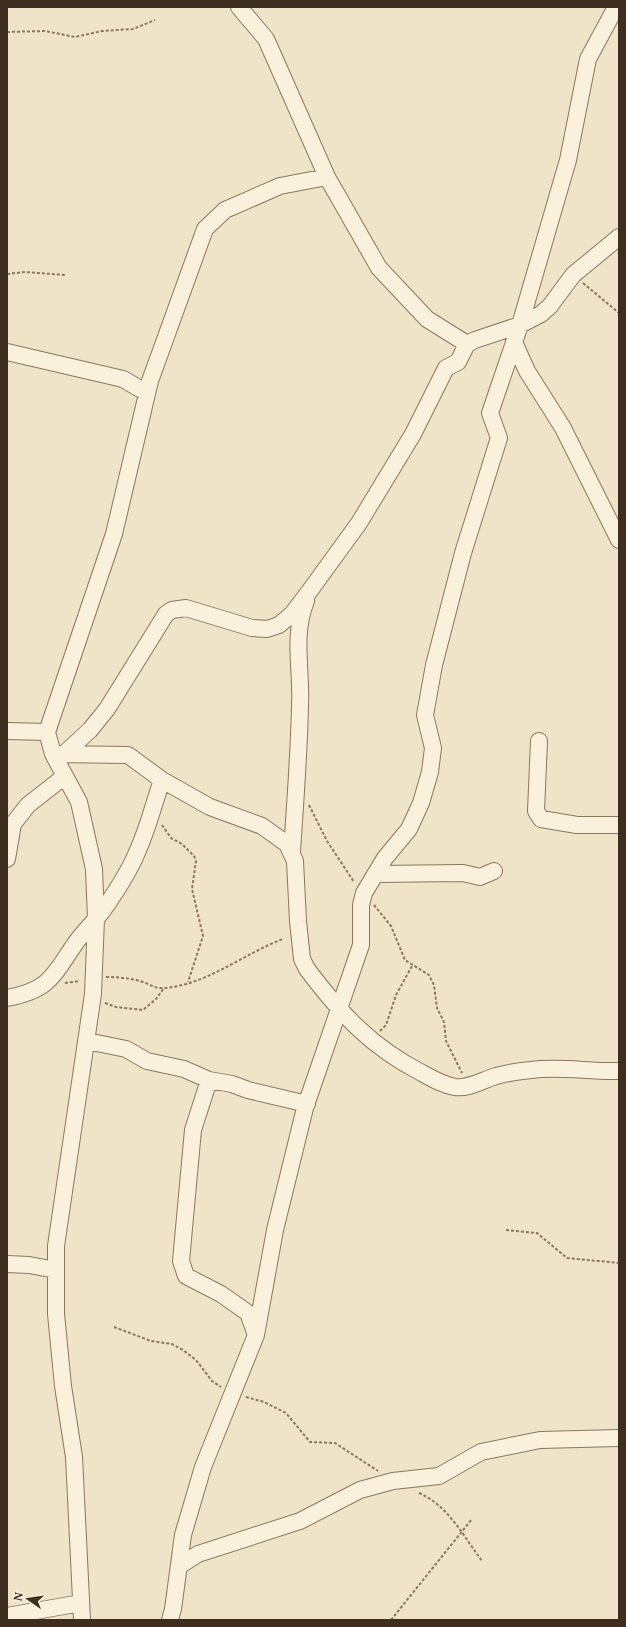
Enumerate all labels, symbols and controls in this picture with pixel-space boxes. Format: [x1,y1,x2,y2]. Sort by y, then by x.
north arrow [8,1579,48,1619]
text: N [9,1590,26,1603]

